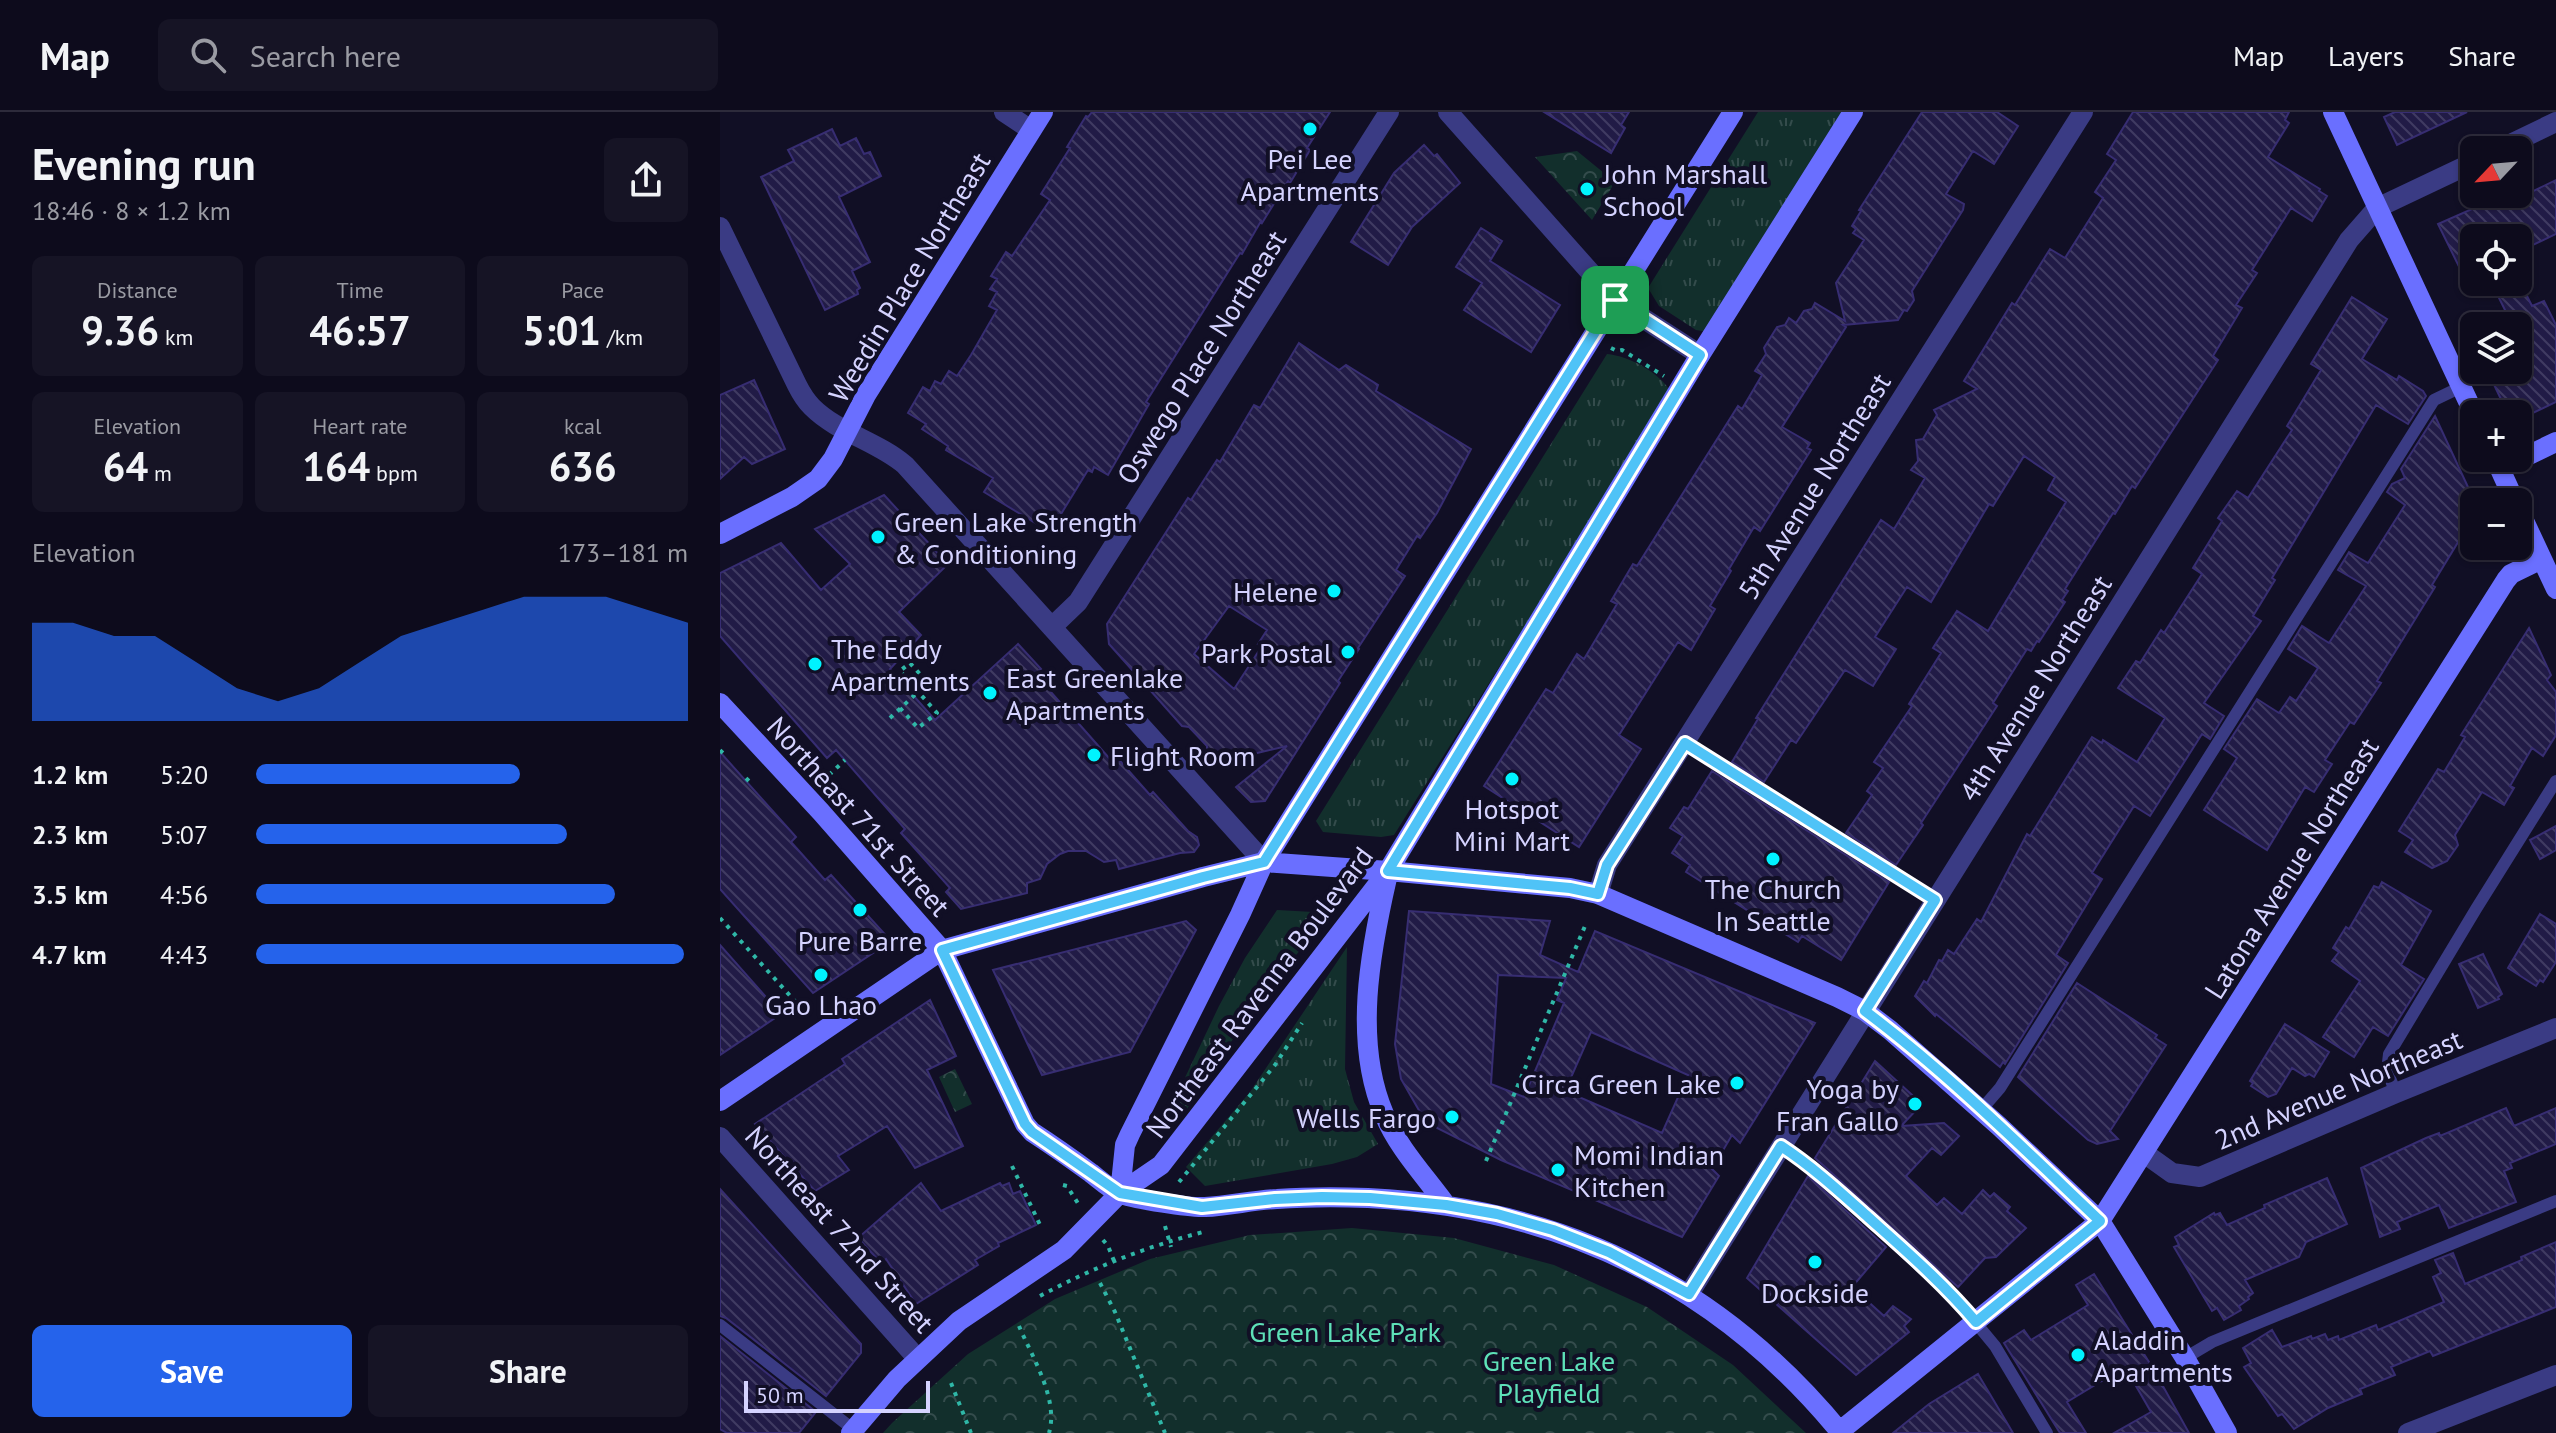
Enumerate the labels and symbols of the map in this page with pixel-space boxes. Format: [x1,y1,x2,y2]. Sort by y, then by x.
marker: Pei Lee Apartments [1301,120,1319,138]
north arrow [2460,136,2532,208]
place label: Pei Lee Apartments [1241,140,1379,209]
street label: Weedin Place Northeast [820,145,999,409]
place label: John Marshall School [1602,155,1767,224]
marker: John Marshall School [1578,180,1596,198]
street label: Oswego Place Northeast [1108,223,1294,491]
pin [1581,266,1649,334]
street label: 5th Avenue Northeast [1729,366,1899,606]
place label: Green Lake Strength & Conditioning [894,503,1137,572]
marker: Green Lake Strength & Conditioning [869,528,887,546]
street label: 4th Avenue Northeast [1950,568,2120,808]
place label: Helene [1233,573,1318,610]
marker: Helene [1325,582,1343,600]
place label: The Eddy Apartments [831,630,970,699]
place label: Park Postal [1201,634,1332,671]
marker: Park Postal [1339,643,1357,661]
marker: The Eddy Apartments [806,655,824,673]
place label: East Greenlake Apartments [1006,659,1183,728]
marker: East Greenlake Apartments [981,684,999,702]
street label: Northeast 71st Street [759,708,959,924]
street label: Latona Avenue Northeast [2196,730,2387,1005]
place label: Flight Room [1110,737,1256,774]
marker: Flight Room [1085,746,1103,764]
marker: Hotspot Mini Mart [1503,770,1521,788]
place label: Hotspot Mini Mart [1454,790,1570,859]
street label: Northeast Ravenna Boulevard [1137,839,1381,1145]
marker: The Church In Seattle [1764,850,1782,868]
place label: The Church In Seattle [1705,870,1841,939]
marker: Pure Barre [851,901,869,919]
place label: Pure Barre [798,922,922,959]
marker: Gao Lhao [812,966,830,984]
place label: Gao Lhao [765,986,877,1023]
street label: 2nd Avenue Northeast [2209,1020,2468,1158]
place label: Circa Green Lake [1521,1065,1721,1102]
place label: Yoga by Fran Gallo [1776,1070,1899,1139]
marker: Circa Green Lake [1728,1074,1746,1092]
marker: Yoga by Fran Gallo [1906,1095,1924,1113]
place label: Wells Fargo [1296,1099,1436,1136]
marker: Wells Fargo [1443,1108,1461,1126]
street label: Northeast 72nd Street [737,1118,943,1341]
place label: Momi Indian Kitchen [1574,1136,1724,1205]
marker: Momi Indian Kitchen [1549,1161,1567,1179]
marker: Dockside [1806,1253,1824,1271]
place label: Dockside [1761,1274,1869,1311]
park label: Green Lake Park [1249,1313,1441,1350]
place label: Aladdin Apartments [2094,1321,2233,1390]
park label: Green Lake Playfield [1483,1342,1615,1411]
marker: Aladdin Apartments [2069,1346,2087,1364]
scale bar [744,1377,930,1413]

